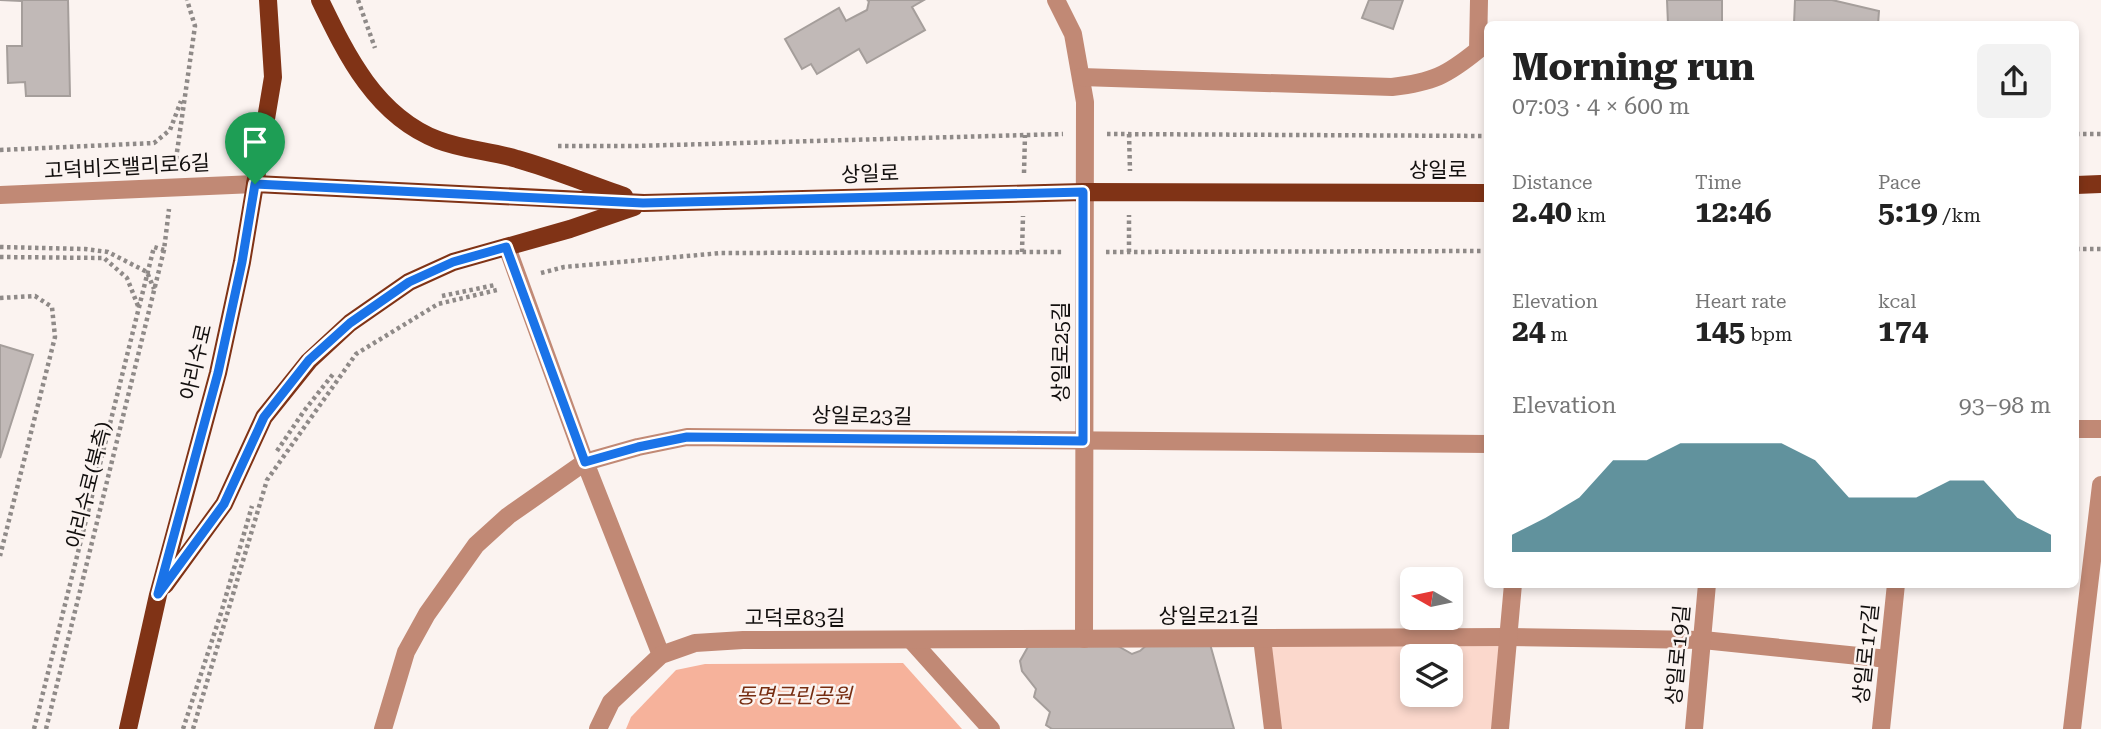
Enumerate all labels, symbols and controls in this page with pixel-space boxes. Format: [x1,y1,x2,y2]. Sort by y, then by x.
button: share [1977,44,2051,118]
text: Morning run [1512,45,1755,89]
text: 07:03 · 4 × 600 m [1512,93,1690,120]
pin [225,112,285,184]
icon: arrive [236,123,274,161]
street label: 고덕비즈밸리로6길 [43,151,211,183]
street label: 상일로 [1409,158,1467,182]
street label: 상일로 [841,161,899,187]
text: Distance [1512,171,1592,194]
text: Time [1695,171,1742,194]
text: Pace [1878,171,1921,194]
text: 2.40 [1512,194,1572,229]
text: 12:46 [1695,194,1772,229]
text: 5:19 [1878,194,1938,229]
text: km [1572,204,1606,227]
text: /km [1938,204,1981,227]
text: Elevation [1512,290,1598,313]
text: Heart rate [1695,290,1786,313]
text: kcal [1878,290,1916,313]
street label: 상일로25길 [1049,302,1073,402]
text: 24 [1512,313,1546,348]
text: 145 [1695,313,1745,348]
text: 174 [1878,313,1928,348]
street label: 아리수로 [176,322,216,402]
text: m [1546,323,1568,346]
text: bpm [1745,323,1792,346]
text: Elevation [1512,392,1616,419]
text: 93–98 m [1959,392,2051,419]
street label: 상일로23길 [811,403,913,429]
street label: 아리수로(북측) [62,419,116,551]
north arrow [1400,567,1463,630]
map controls [1400,567,1463,707]
street label: 상일로17길 [1849,603,1883,705]
street label: 상일로21길 [1159,604,1259,628]
street label: 상일로19길 [1662,604,1694,706]
street label: 고덕로83길 [745,606,845,630]
button: layers [1400,644,1463,707]
park label: 동명근린공원 [736,684,854,708]

